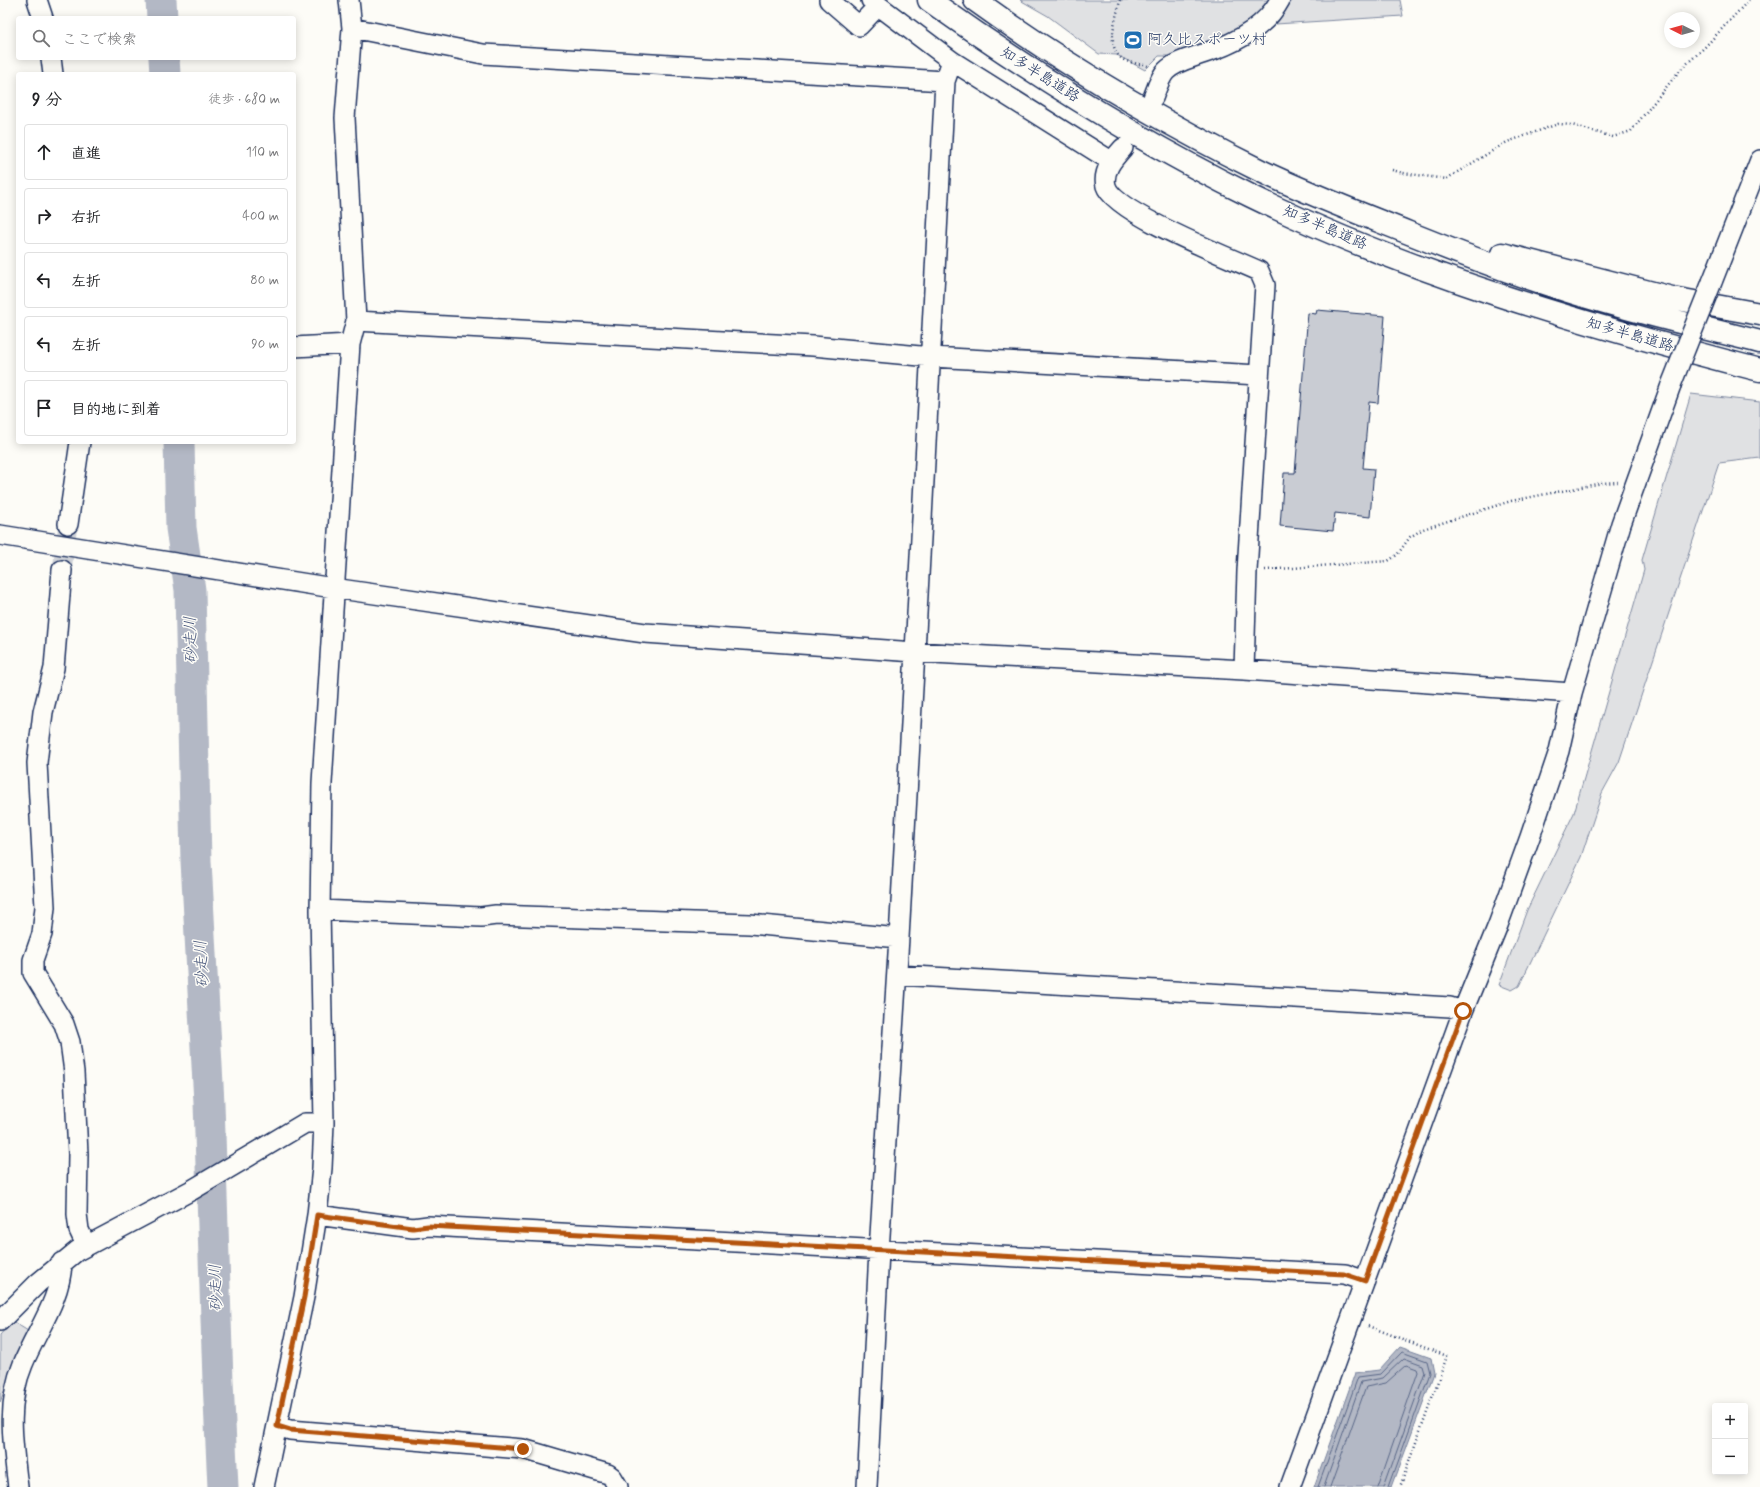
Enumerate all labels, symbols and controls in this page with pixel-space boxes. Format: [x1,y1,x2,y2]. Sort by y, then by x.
north arrow [1664,12,1700,48]
search box [16,16,296,60]
icon: search [30,27,52,49]
sports icon: 阿久比スポーツ村 [1122,29,1144,51]
text: ここで検索 [62,30,137,50]
place label: 阿久比スポーツ村 [1147,30,1267,50]
street label: 知多半島道路 [997,43,1083,107]
text: 9 分 [32,89,62,111]
text: 徒歩 · 680 m [209,91,280,108]
icon: ahead [33,141,55,163]
text: 直進 [71,144,101,164]
text: 110 m [246,144,279,161]
street label: 知多半島道路 [1280,201,1370,255]
icon: right [33,205,55,227]
text: 右折 [71,208,101,228]
text: 400 m [242,208,279,225]
icon: left [33,269,55,291]
text: 左折 [71,272,101,292]
text: 80 m [250,272,279,289]
street label: 知多半島道路 [1584,313,1676,357]
icon: left [33,333,55,355]
text: 左折 [71,336,101,356]
text: 90 m [251,336,279,353]
icon: arrive [33,397,55,419]
text: 目的地に到着 [71,400,161,420]
water label: 砂走川 [180,616,202,664]
water label: 砂走川 [190,939,214,989]
route start [1454,1002,1472,1020]
water label: 砂走川 [205,1264,227,1312]
map controls [1712,1403,1748,1475]
button: + [1712,1403,1748,1439]
button: − [1712,1439,1748,1475]
route end [514,1440,532,1458]

